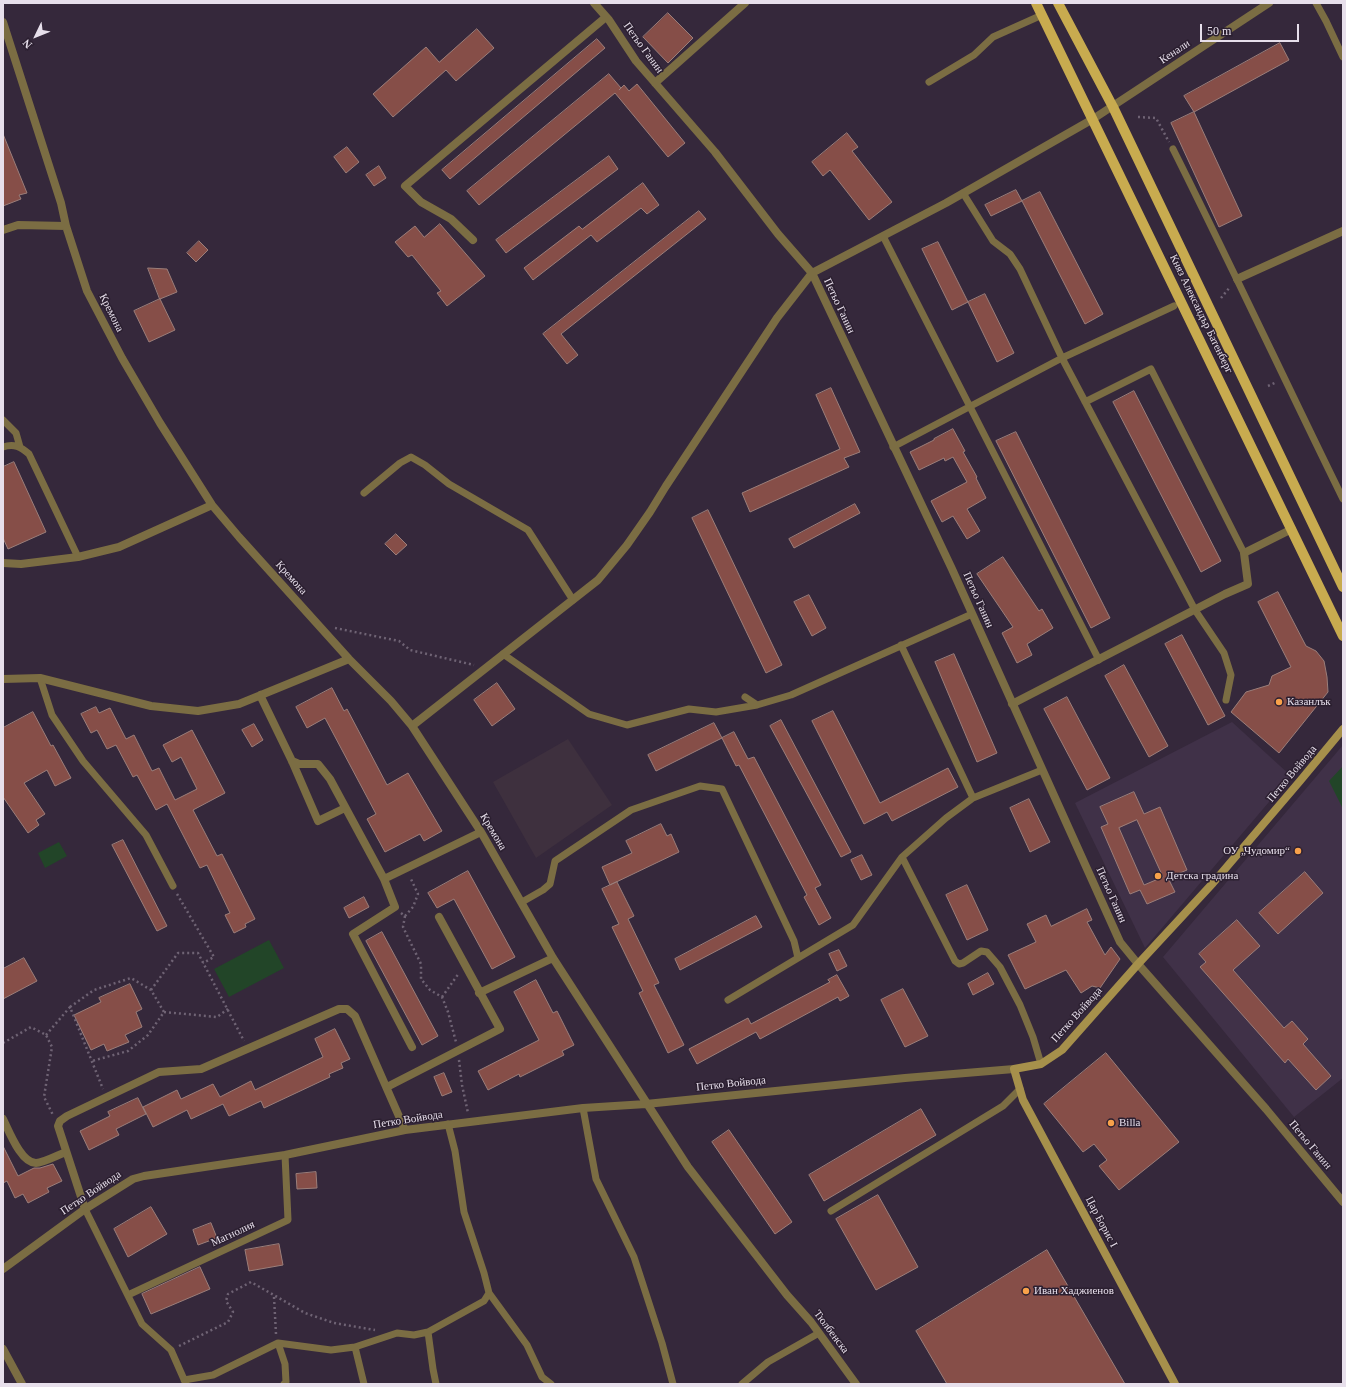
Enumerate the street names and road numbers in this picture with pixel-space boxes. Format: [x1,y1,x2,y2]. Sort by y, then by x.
street label: Петьо Ганин [620,20,666,76]
street label: Кенали [1157,37,1193,67]
street label: Княз Александър Батенберг [1166,252,1236,376]
street label: Петьо Ганин [820,276,858,336]
street label: Кремона [96,292,126,334]
street label: Кремона [272,558,310,598]
street label: Петьо Ганин [960,570,996,630]
street label: Петко Войвода [1264,743,1320,805]
street label: Кремона [477,811,509,853]
street label: Петьо Ганин [1093,865,1129,925]
street label: Петко Войвода [1049,985,1105,1045]
street label: Петко Войвода [695,1074,767,1094]
street label: Петко Войвода [372,1108,444,1132]
street label: Петьо Ганин [1286,1118,1334,1172]
street label: Петко Войвода [58,1168,124,1218]
street label: Цар Борис I [1082,1194,1120,1250]
street label: Магнолия [209,1218,257,1250]
street label: Тюлбенска [810,1308,852,1356]

